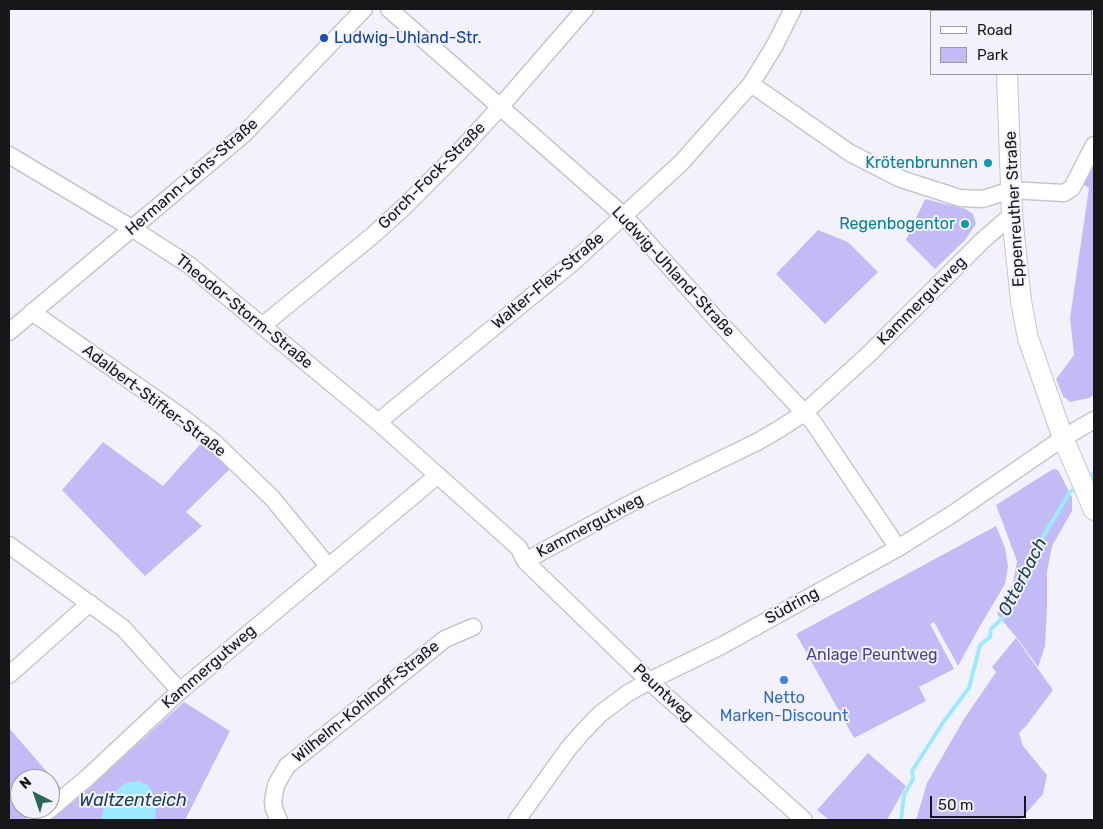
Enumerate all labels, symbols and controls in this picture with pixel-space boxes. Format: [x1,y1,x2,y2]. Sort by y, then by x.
legend [930,10,1093,75]
text: Road [977,21,1013,39]
place label: Ludwig-Uhland-Str. [334,28,482,48]
marker: Ludwig-Uhland-Str. [318,32,330,44]
text: Park [977,46,1008,64]
street label: Hermann-Löns-Straße [122,114,262,240]
street label: Gorch-Fock-Straße [374,118,490,234]
street label: Eppenreuther Straße [1001,130,1029,288]
place label: Krötenbrunnen [865,153,978,173]
marker: Krötenbrunnen [982,157,994,169]
street label: Ludwig-Uhland-Straße [607,203,739,341]
place label: Regenbogentor [839,214,955,234]
marker: Regenbogentor [959,218,971,230]
street label: Walter-Flex-Straße [488,228,608,334]
street label: Theodor-Storm-Straße [172,251,316,373]
street label: Kammergutweg [873,252,971,350]
street label: Adalbert-Stifter-Straße [78,341,230,461]
street label: Kammergutweg [533,490,647,562]
water label: Otterbach [994,534,1052,620]
street label: Südring [762,583,822,629]
street label: Kammergutweg [158,621,260,713]
street label: Wilhelm-Kohlhoff-Straße [289,637,443,767]
park label: Anlage Peuntweg [806,645,938,665]
street label: Peuntweg [629,660,697,726]
marker: Netto Marken-Discount [778,674,790,686]
place label: Netto Marken-Discount [720,688,848,726]
north arrow [10,769,60,819]
text: N [16,773,35,793]
scale bar [933,786,1029,818]
water label: Waltzenteich [79,790,187,812]
text: 50 m [938,796,973,814]

